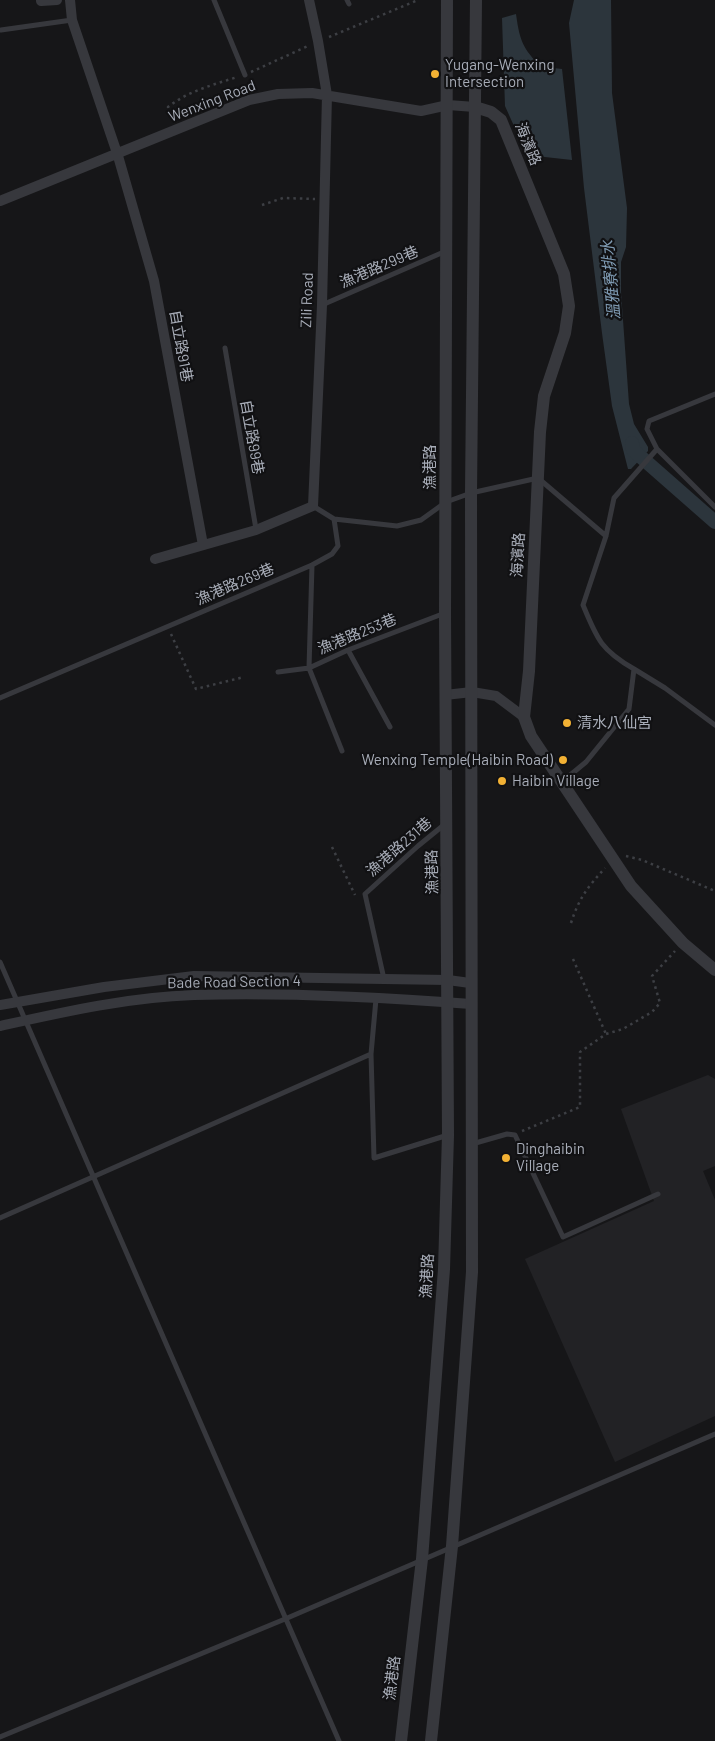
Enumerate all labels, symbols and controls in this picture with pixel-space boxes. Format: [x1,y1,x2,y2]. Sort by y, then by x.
place label: Yugang-Wenxing Intersection [445,56,554,91]
marker: Yugang-Wenxing Intersection [429,68,441,80]
street label: Wenxing Road [166,76,258,126]
street label: 海濱路 [511,120,545,168]
water label: 溫雅寮排水 [598,239,624,321]
street label: 漁港路299巷 [337,242,421,292]
street label: Zili Road [297,272,317,328]
street label: 自立路91巷 [166,309,196,383]
street label: 自立路99巷 [237,398,267,476]
street label: 漁港路 [421,445,439,489]
street label: 海濱路 [508,532,528,578]
street label: 漁港路269巷 [193,559,277,609]
street label: 漁港路253巷 [315,610,399,658]
place label: 清水八仙宮 [577,714,652,732]
marker: 清水八仙宮 [561,717,573,729]
place label: Wenxing Temple(Haibin Road) [361,751,553,769]
marker: Wenxing Temple(Haibin Road) [557,754,569,766]
place label: Haibin Village [512,772,600,790]
marker: Haibin Village [496,775,508,787]
street label: 漁港路231巷 [363,814,435,880]
street label: 漁港路 [423,849,441,895]
street label: Bade Road Section 4 [167,972,301,992]
place label: Dinghaibin Village [516,1140,585,1175]
marker: Dinghaibin Village [500,1152,512,1164]
street label: 漁港路 [417,1253,437,1299]
street label: 漁港路 [380,1655,404,1701]

